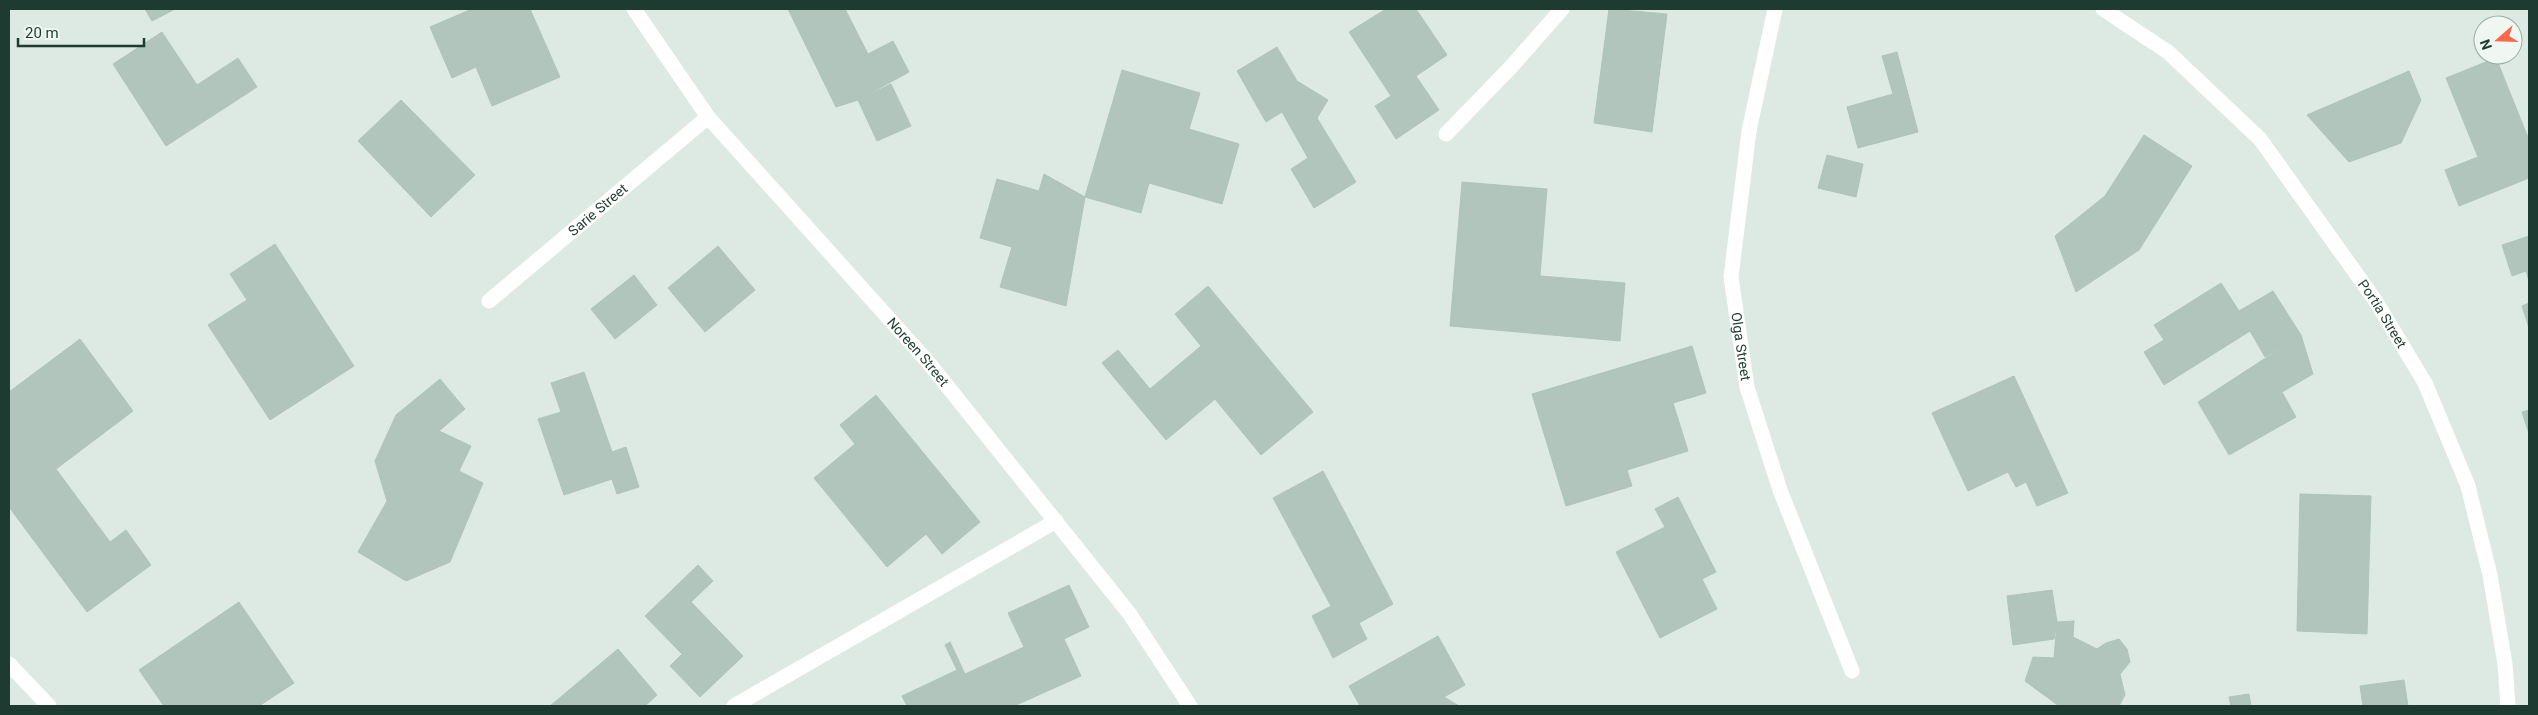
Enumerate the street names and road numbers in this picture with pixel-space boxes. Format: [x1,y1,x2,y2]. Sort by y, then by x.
street label: Sarie Street [565,180,631,239]
street label: Portia Street [2355,276,2410,351]
street label: Olga Street [1728,311,1754,382]
street label: Noreen Street [884,314,952,390]

